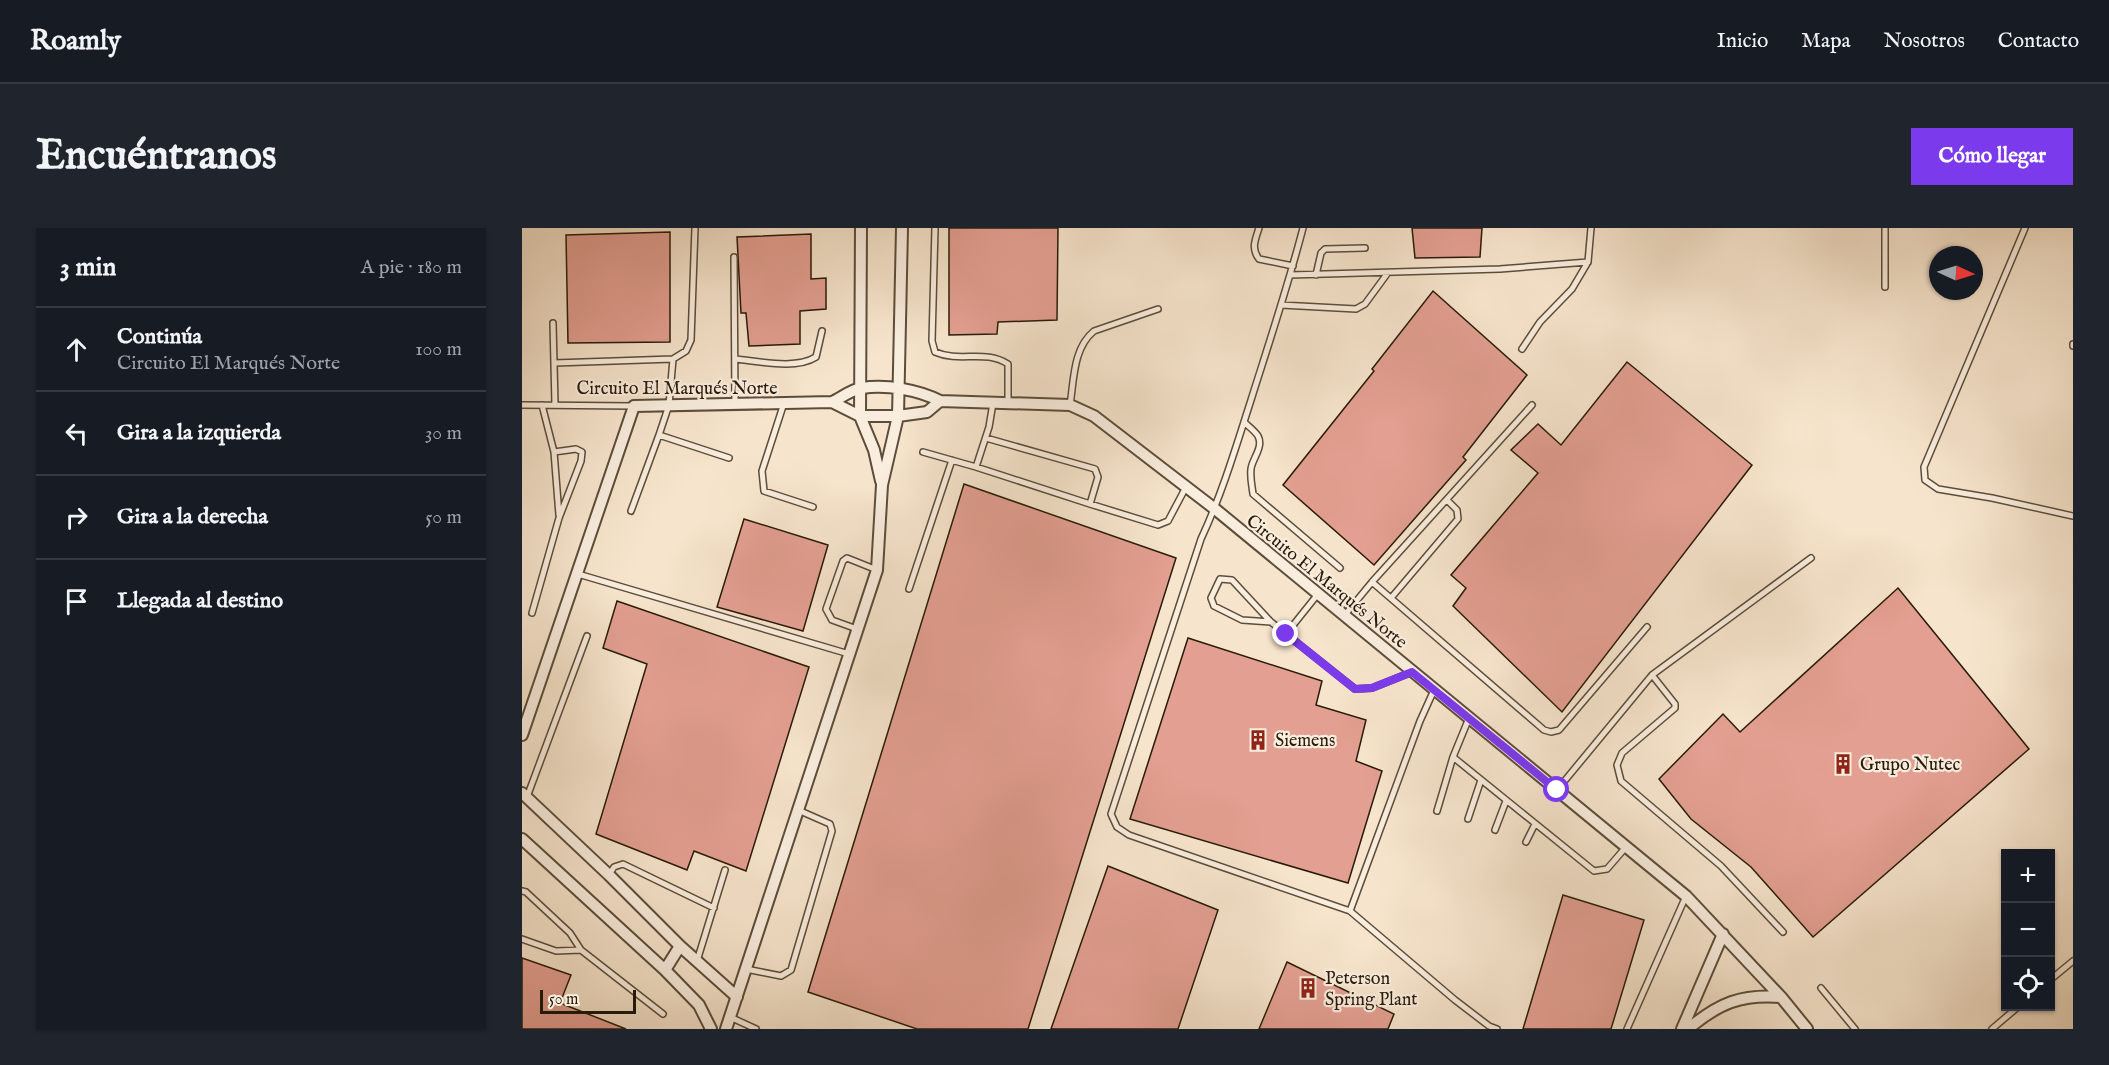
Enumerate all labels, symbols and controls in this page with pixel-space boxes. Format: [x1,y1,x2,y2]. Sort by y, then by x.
text: Roamly [30,24,121,59]
text: Inicio [1717,28,1768,55]
text: Mapa [1801,28,1851,55]
text: Nosotros [1884,28,1965,55]
text: Contacto [1998,28,2079,55]
button: Cómo llegar [1911,128,2073,185]
text: Encuéntranos [36,130,277,183]
north arrow [1929,246,1983,300]
text: 3 min [60,251,116,284]
text: A pie · 180 m [361,255,462,280]
text: Continúa [117,323,202,351]
icon: ahead [60,333,93,366]
text: 100 m [415,337,462,362]
text: Circuito El Marqués Norte [117,351,340,376]
street label: Circuito El Marqués Norte [577,378,777,401]
icon: left [60,417,93,450]
text: Gira a la izquierda [117,419,281,447]
text: 30 m [425,421,462,446]
icon: right [60,501,93,534]
text: Gira a la derecha [117,503,268,531]
text: 50 m [425,505,462,530]
street label: Circuito El Marqués Norte [1241,510,1411,654]
icon: arrive [60,585,93,618]
text: Llegada al destino [117,587,283,615]
route end [1272,620,1298,646]
building icon: Siemens [1246,728,1270,752]
place label: Siemens [1275,730,1335,753]
building icon: Grupo Nutec [1831,752,1855,776]
place label: Grupo Nutec [1860,754,1960,777]
route start [1543,776,1569,802]
map controls [2001,849,2055,1011]
button: + [2001,849,2055,903]
button: − [2001,903,2055,957]
button: locate [2001,957,2055,1011]
place label: Peterson Spring Plant [1325,968,1417,1012]
building icon: Peterson Spring Plant [1296,976,1320,1000]
scale bar [540,987,636,1014]
text: 50 m [549,990,578,1010]

